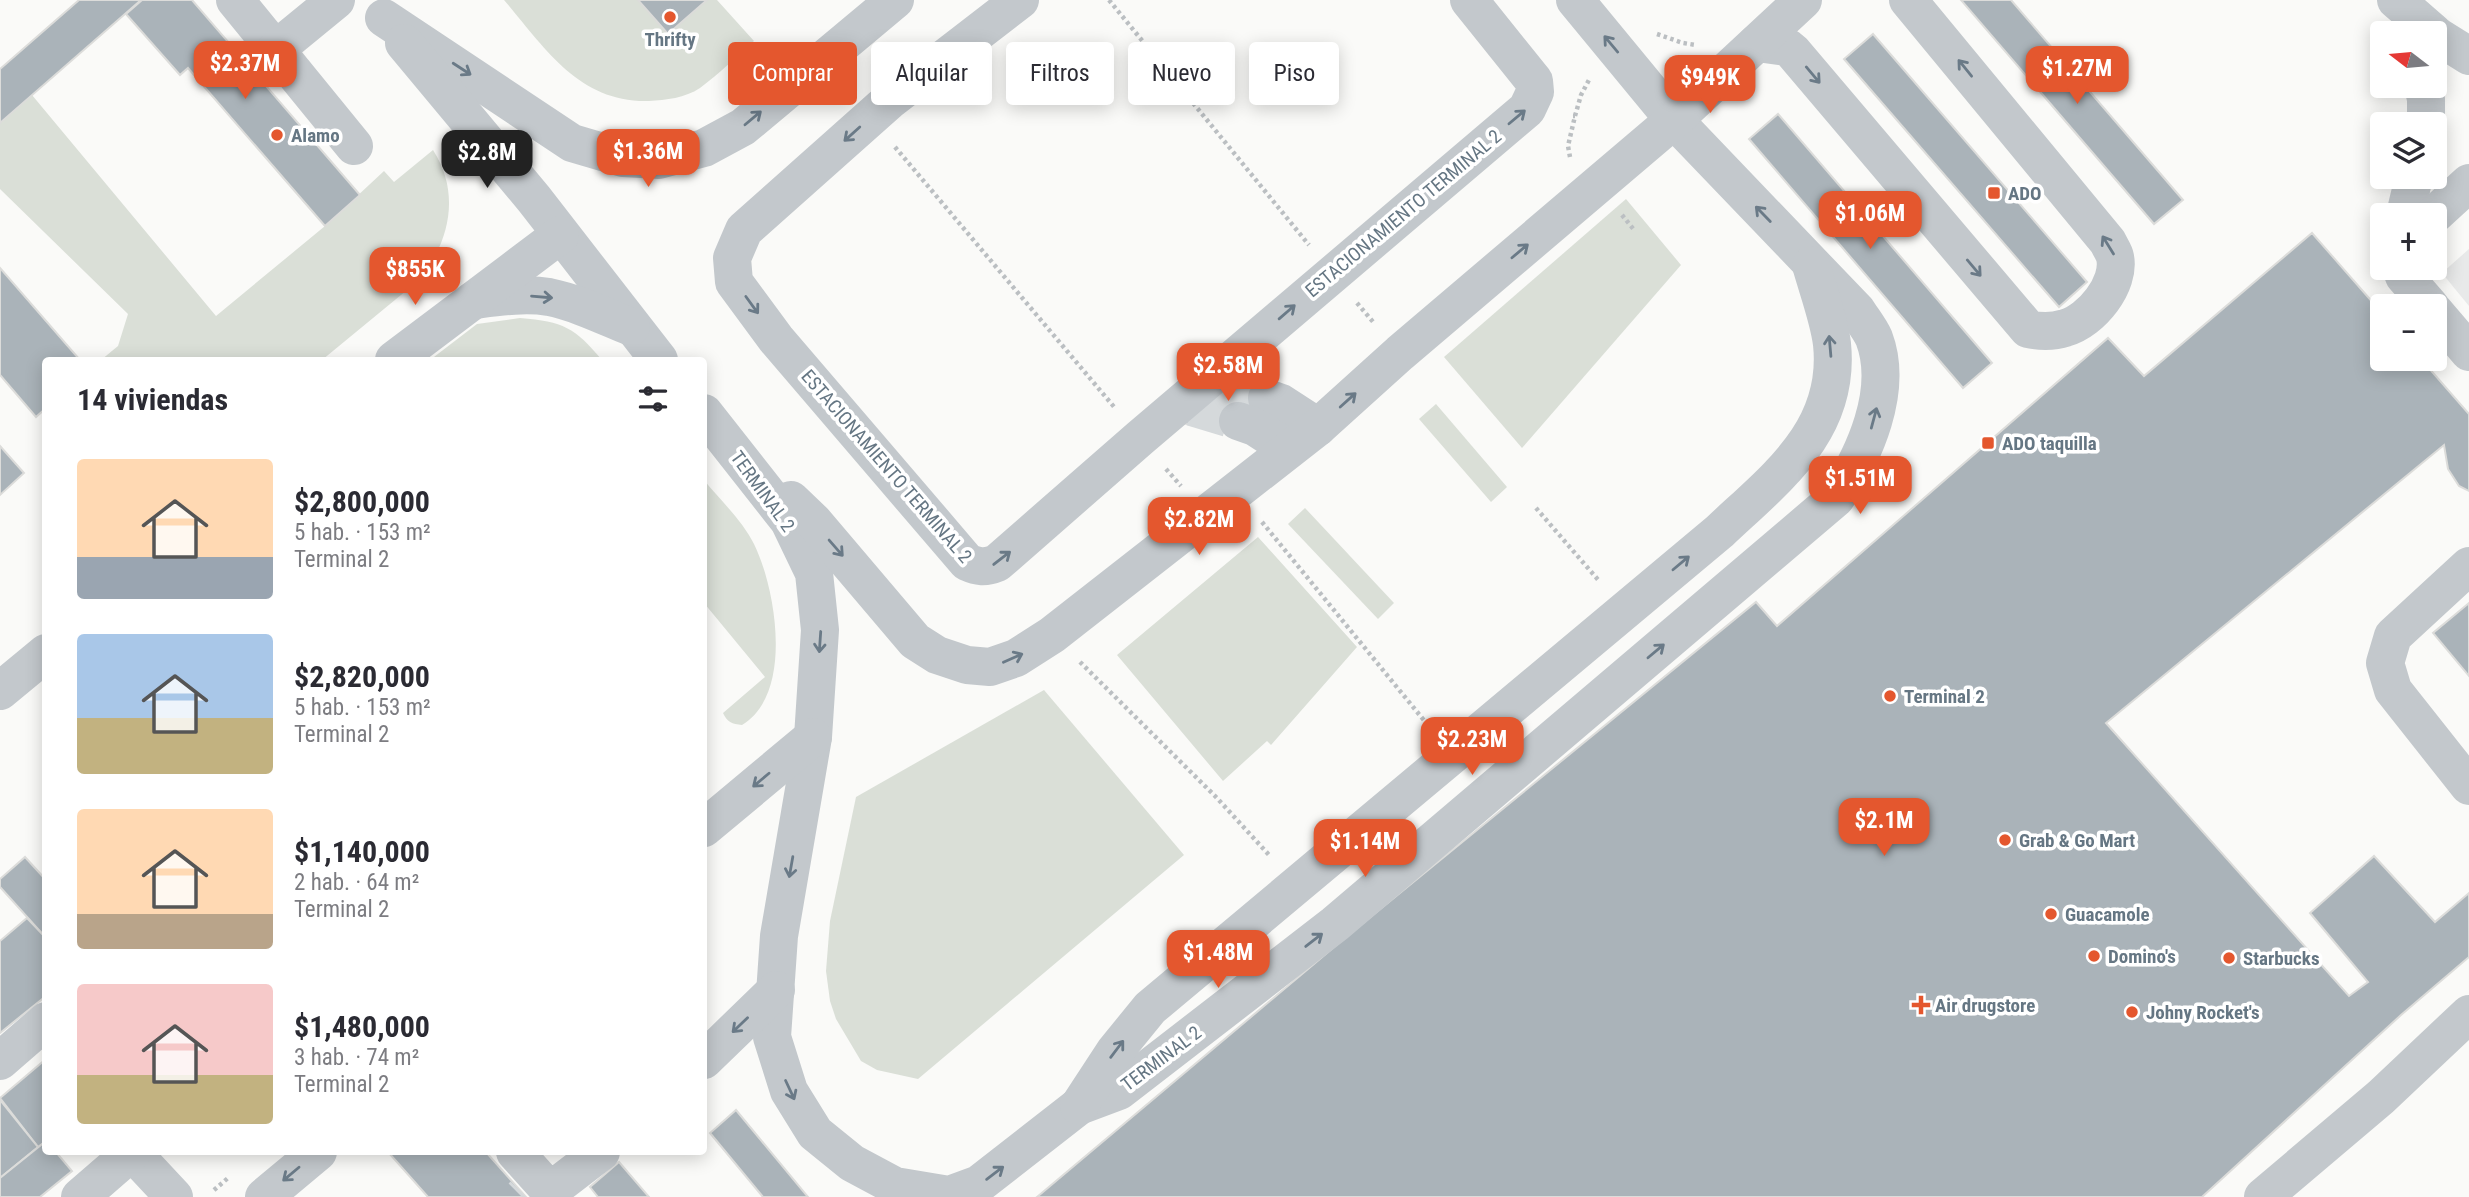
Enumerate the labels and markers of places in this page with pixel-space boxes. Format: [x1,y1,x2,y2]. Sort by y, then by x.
marker: Thrifty [662,9,678,25]
place label: Thrifty [644,28,696,51]
pin: $2.37M [188,42,302,101]
pin: $1.27M [2020,46,2134,106]
pin: $949K [1661,55,1759,115]
place label: Alamo [291,124,340,147]
marker: Alamo [269,127,285,143]
pin: $2.8M [438,130,536,190]
pin: $1.36M [591,130,705,189]
place label: ADO [2008,182,2042,205]
marker: ADO [1986,185,2002,201]
pin: $1.06M [1813,191,1927,251]
pin: $855K [366,247,464,307]
pin: $2.58M [1171,344,1285,403]
place label: ADO taquilla [2002,432,2097,455]
marker: ADO taquilla [1980,435,1996,451]
pin: $1.51M [1803,456,1917,516]
pin: $2.82M [1142,498,1256,557]
place label: Terminal 2 [1904,685,1985,708]
marker: Terminal 2 [1882,688,1898,704]
pin: $2.23M [1415,718,1529,777]
pin: $2.1M [1835,798,1933,858]
pin: $1.14M [1308,820,1422,879]
place label: Grab & Go Mart [2019,829,2135,852]
marker: Grab & Go Mart [1997,832,2013,848]
place label: Guacamole [2065,903,2150,926]
marker: Guacamole [2043,906,2059,922]
pin: $1.48M [1161,930,1275,990]
place label: Domino's [2108,945,2176,968]
place label: Starbucks [2243,947,2320,970]
marker: Domino's [2086,948,2102,964]
marker: Starbucks [2221,950,2237,966]
place label: Air drugstore [1935,994,2035,1017]
marker: Air drugstore [1913,997,1929,1013]
place label: Johny Rocket's [2146,1001,2260,1024]
marker: Johny Rocket's [2124,1004,2140,1020]

